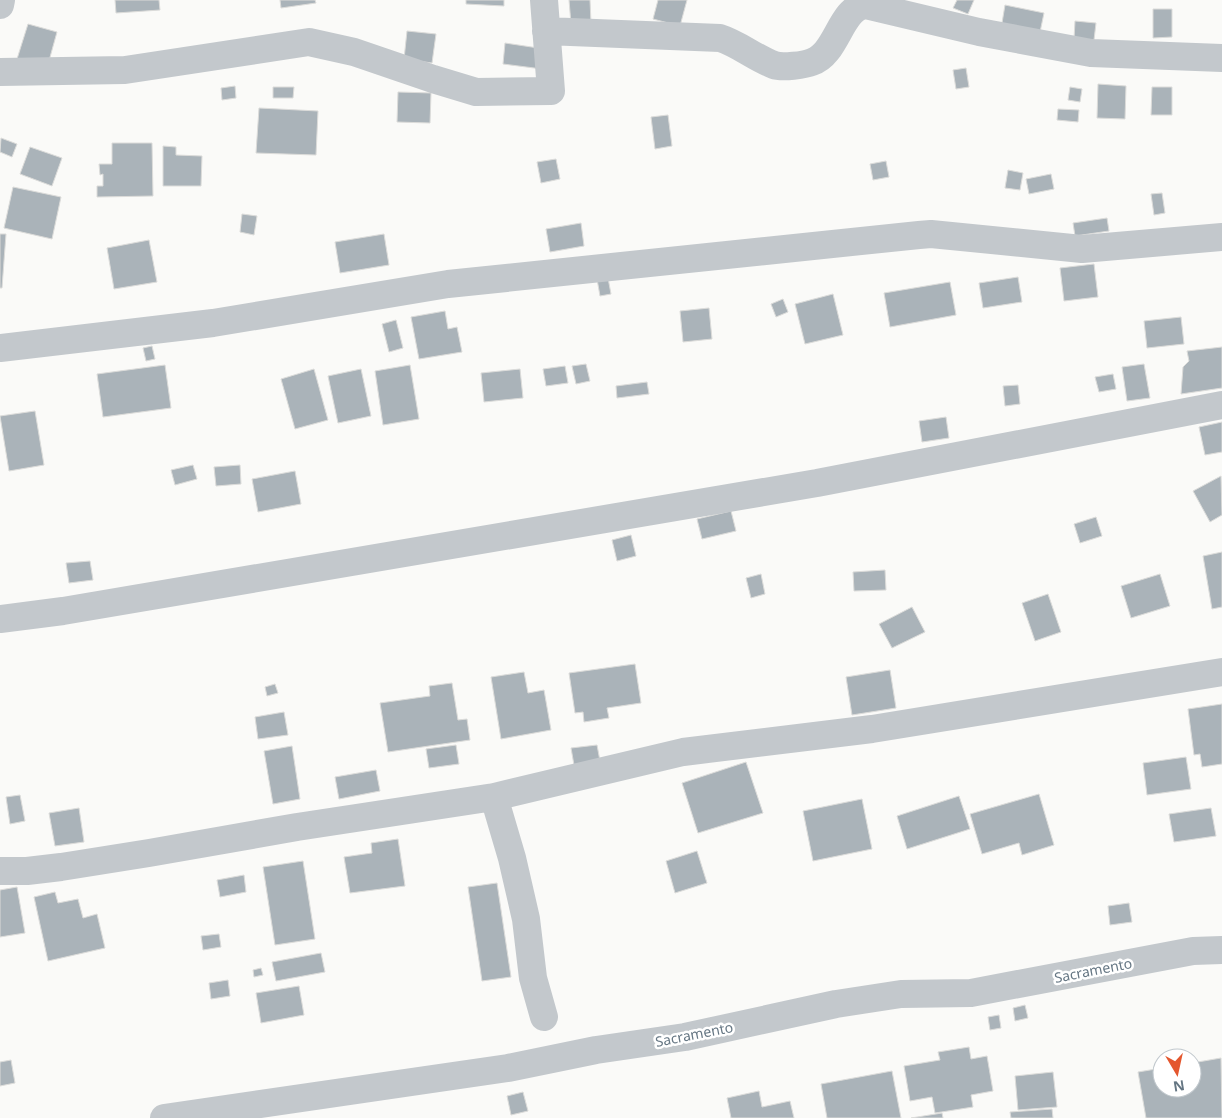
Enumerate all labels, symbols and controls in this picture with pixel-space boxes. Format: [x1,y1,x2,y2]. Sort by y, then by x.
street label: Sacramento [1053,953,1133,987]
street label: Sacramento [654,1017,734,1051]
north arrow [1152,1048,1202,1098]
text: N [1172,1076,1186,1097]

